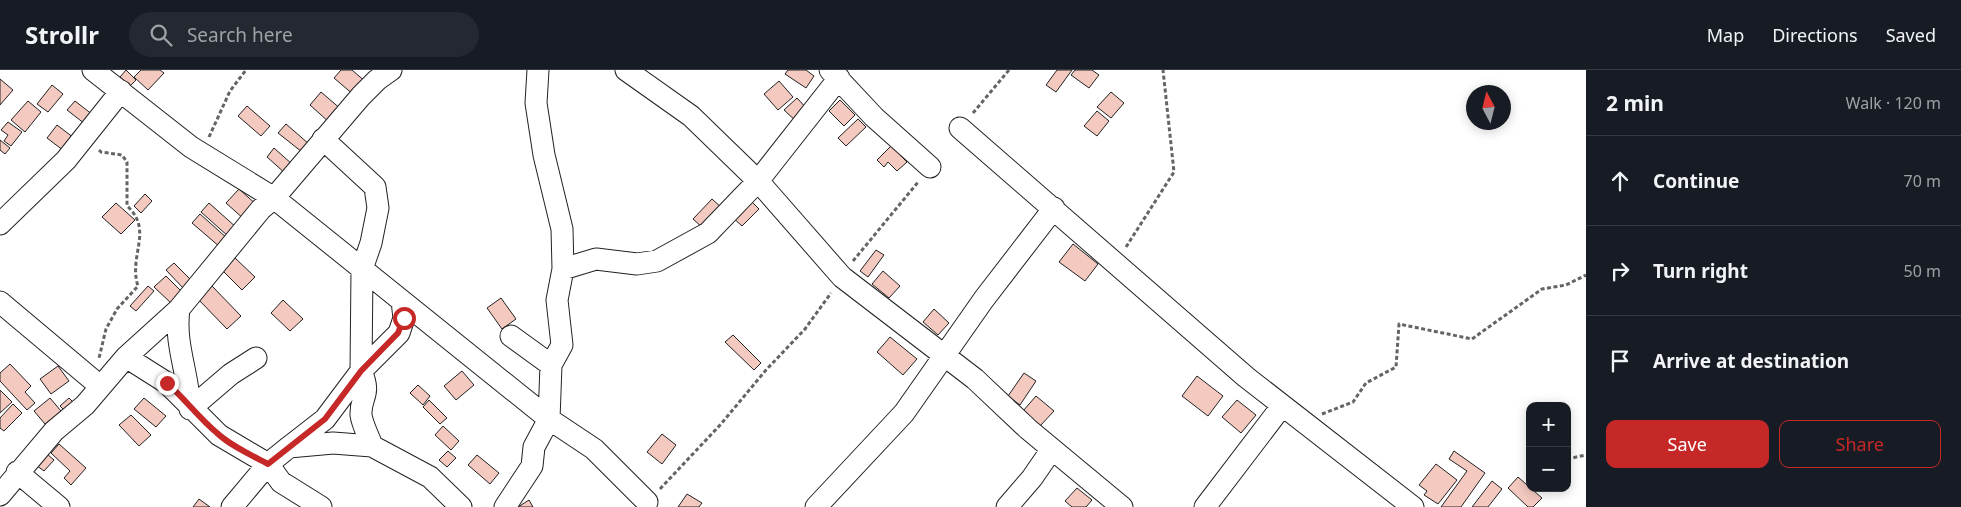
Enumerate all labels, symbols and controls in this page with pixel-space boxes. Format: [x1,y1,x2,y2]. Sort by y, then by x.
search box [129,12,479,57]
text: Strollr [25,18,99,51]
icon: search [147,21,175,49]
text: Search here [187,22,293,48]
text: Map [1707,23,1744,47]
text: Directions [1772,23,1858,47]
text: Saved [1886,23,1936,47]
north arrow [1466,85,1511,130]
text: 2 min [1606,89,1664,117]
text: Walk · 120 m [1846,92,1941,114]
icon: ahead [1606,167,1634,195]
text: Continue [1653,168,1739,194]
text: 70 m [1904,170,1941,192]
icon: right [1606,257,1634,285]
text: Turn right [1653,258,1748,284]
text: 50 m [1904,260,1941,282]
route start [393,307,416,330]
icon: arrive [1606,347,1634,375]
text: Arrive at destination [1653,348,1849,374]
route end [156,372,179,395]
map controls [1526,402,1571,492]
button: + [1526,402,1571,447]
button: Save [1606,420,1769,468]
button: Share [1779,420,1941,468]
button: − [1526,447,1571,492]

